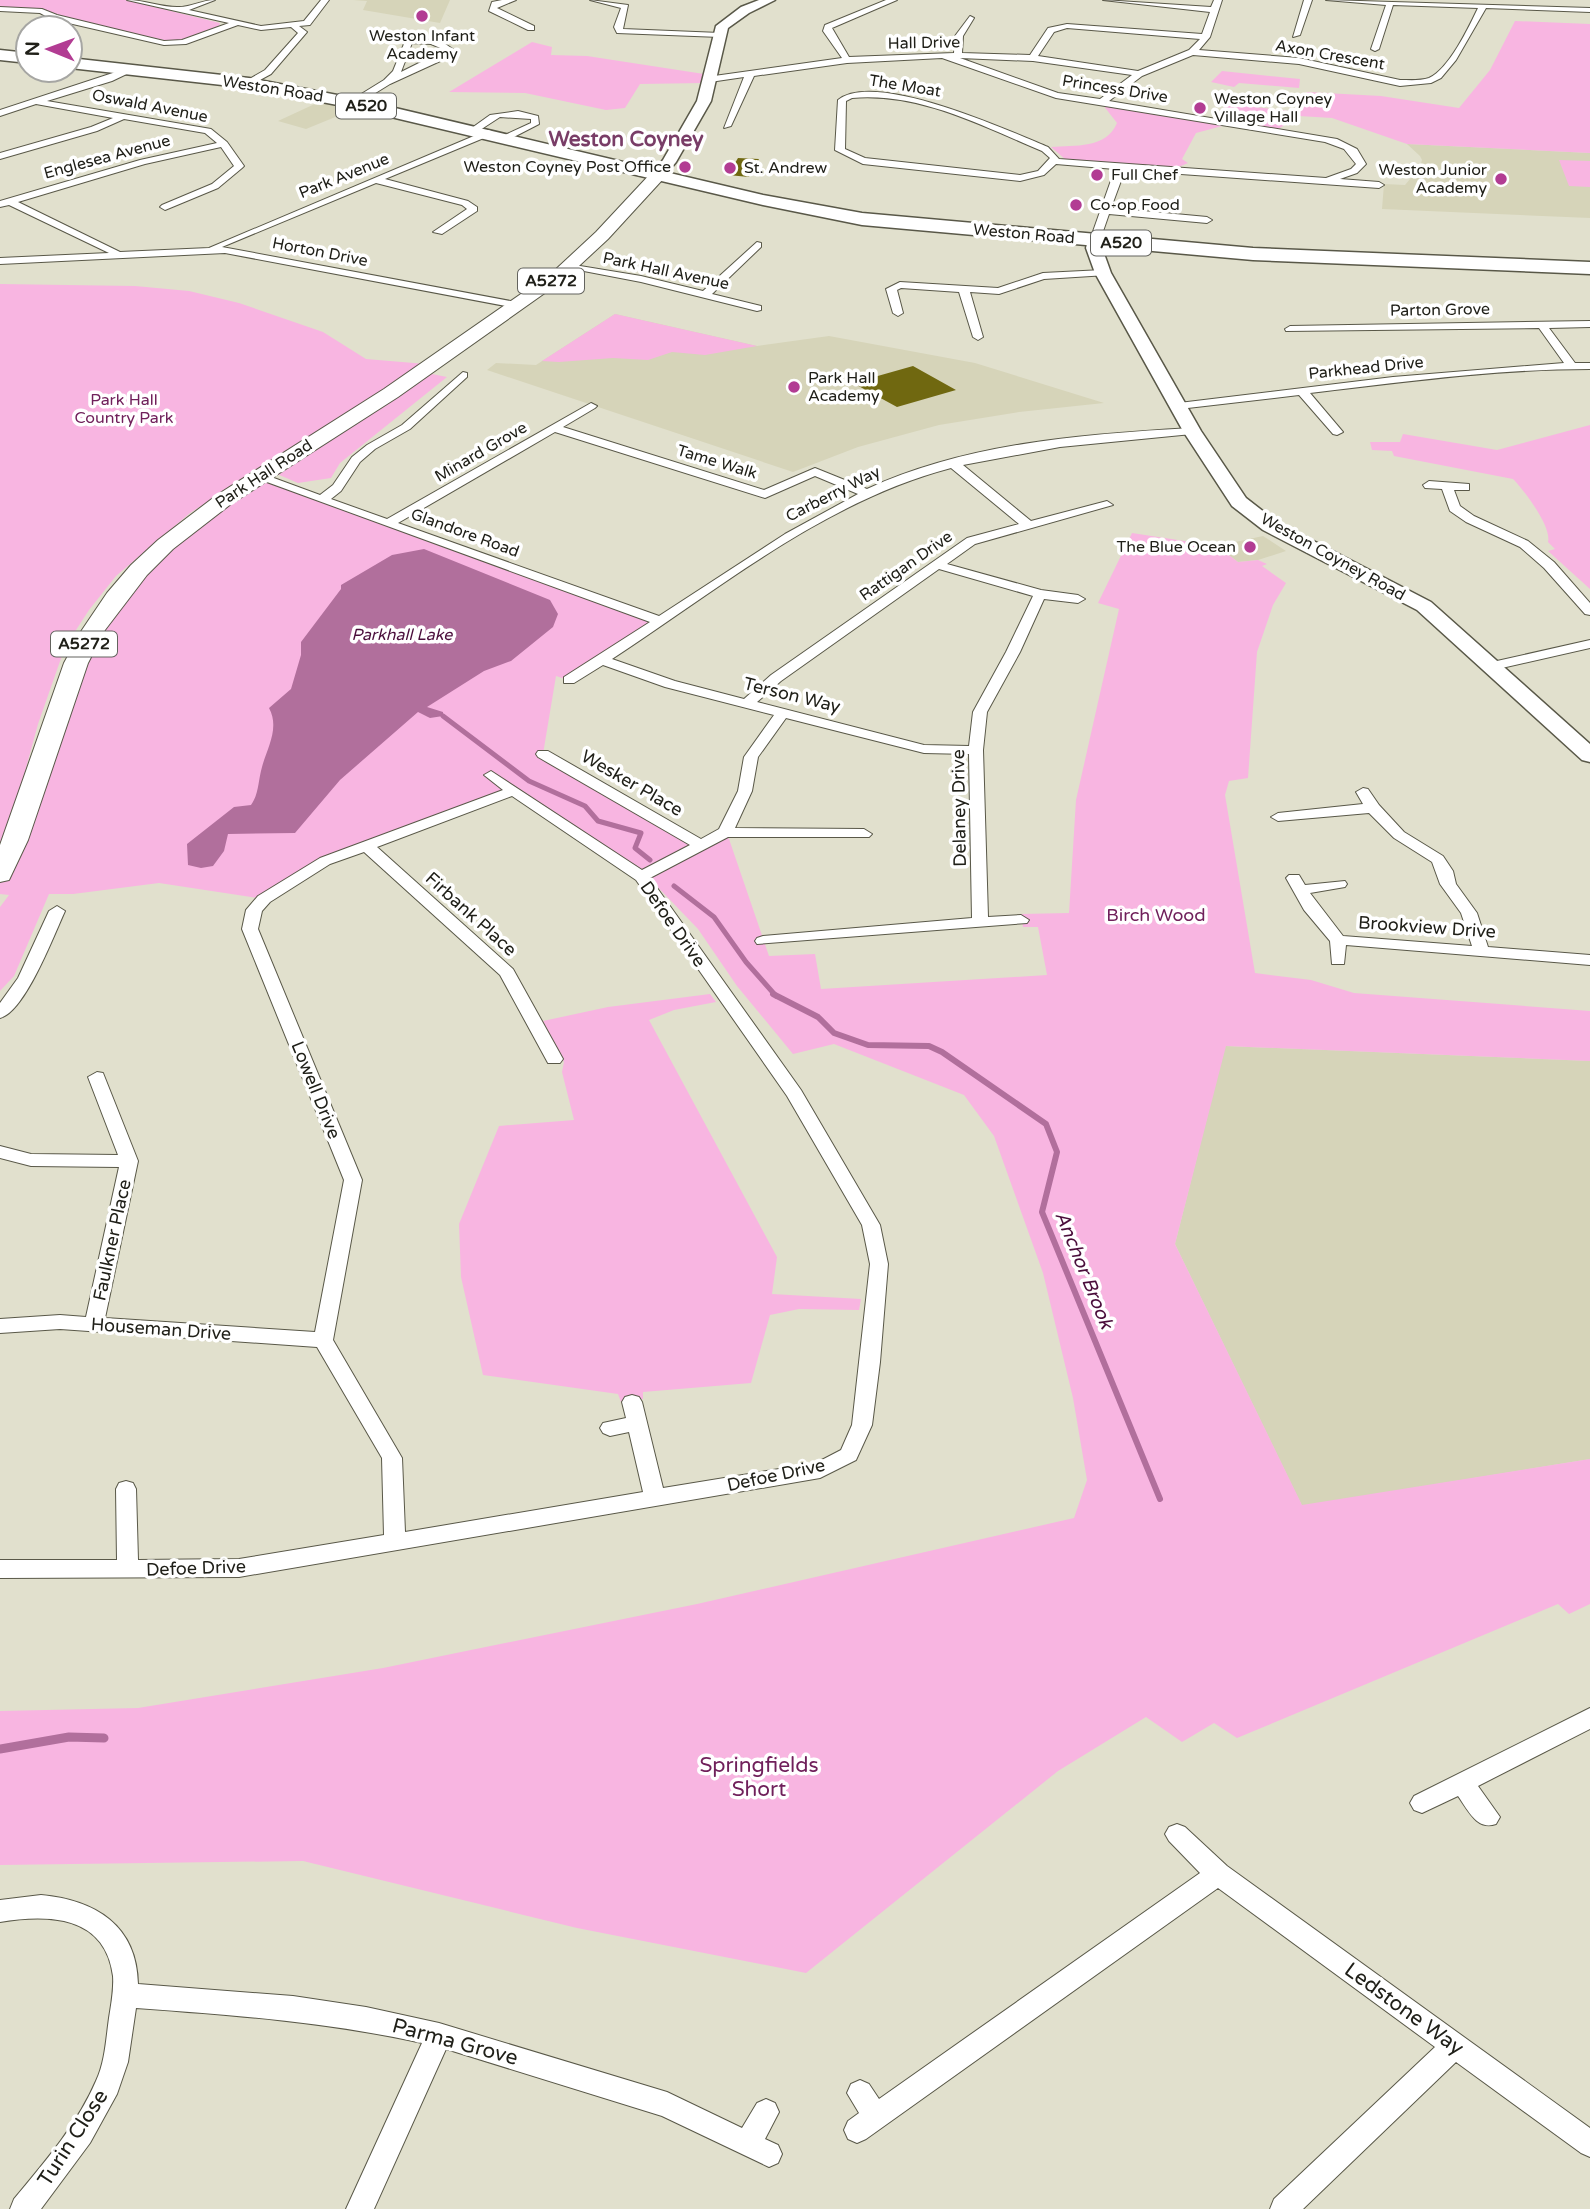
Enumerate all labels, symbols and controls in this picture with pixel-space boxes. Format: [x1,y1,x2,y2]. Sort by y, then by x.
marker: Weston Infant Academy [414,8,430,24]
north arrow [14,14,84,84]
place label: Weston Infant Academy [369,26,475,64]
street label: Hall Drive [888,32,960,54]
street label: Axon Crescent [1274,36,1386,74]
text: N [22,41,44,57]
street label: The Moat [868,70,942,102]
street label: Weston Road [221,71,325,107]
street label: Princess Drive [1061,71,1169,107]
street label: Oswald Avenue [90,85,210,127]
place label: Weston Coyney Village Hall [1214,89,1333,127]
road number: A520 [336,94,396,118]
marker: Weston Coyney Village Hall [1192,100,1208,116]
district label: Weston Coyney [548,127,704,152]
street label: Englesea Avenue [42,130,172,184]
street label: Park Avenue [296,149,392,203]
place label: Weston Coyney Post Office [464,157,671,177]
place label: St. Andrew [744,158,827,178]
marker: Weston Coyney Post Office [677,159,693,175]
marker: St. Andrew [722,160,738,176]
place label: Weston Junior Academy [1378,160,1488,198]
place label: Full Chef [1111,165,1179,185]
marker: Full Chef [1089,167,1105,183]
marker: Weston Junior Academy [1493,171,1509,187]
place label: Co-op Food [1090,195,1180,215]
marker: Co-op Food [1068,197,1084,213]
street label: Weston Road [972,220,1076,248]
road number: A520 [1091,230,1151,256]
street label: Horton Drive [271,233,369,271]
street label: Park Hall Avenue [601,248,731,294]
road number: A5272 [518,268,584,294]
street label: Parton Grove [1390,299,1490,321]
street label: Parkhead Drive [1307,352,1425,384]
place label: Park Hall Academy [808,368,880,406]
marker: Park Hall Academy [786,379,802,395]
park label: Park Hall Country Park [74,390,174,428]
street label: Minard Grove [431,418,531,486]
street label: Park Hall Road [212,435,316,513]
street label: Tame Walk [675,440,760,484]
street label: Carberry Way [782,461,884,526]
street label: Glandore Road [408,504,522,562]
street label: Weston Coyney Road [1257,509,1409,605]
street label: Rattigan Drive [856,527,956,605]
place label: The Blue Ocean [1117,537,1236,557]
marker: The Blue Ocean [1242,539,1258,555]
water label: Parkhall Lake [352,625,453,645]
road number: A5272 [51,632,117,656]
street label: Terson Way [741,672,843,718]
street label: Wesker Place [577,745,687,821]
street label: Delaney Drive [947,749,971,867]
street label: Firbank Place [421,867,521,961]
street label: Defoe Drive [635,877,711,971]
park label: Birch Wood [1106,904,1206,926]
street label: Brookview Drive [1357,911,1497,943]
street label: Lowell Drive [286,1038,346,1142]
street label: Faulkner Place [88,1177,136,1303]
water label: Anchor Brook [1050,1208,1118,1333]
street label: Houseman Drive [90,1313,232,1345]
street label: Defoe Drive [725,1454,827,1496]
street label: Defoe Drive [146,1555,246,1581]
park label: Springfields Short [699,1753,819,1802]
street label: Ledstone Way [1339,1957,1469,2061]
street label: Parma Grove [389,2013,521,2071]
street label: Turin Close [32,2085,114,2191]

